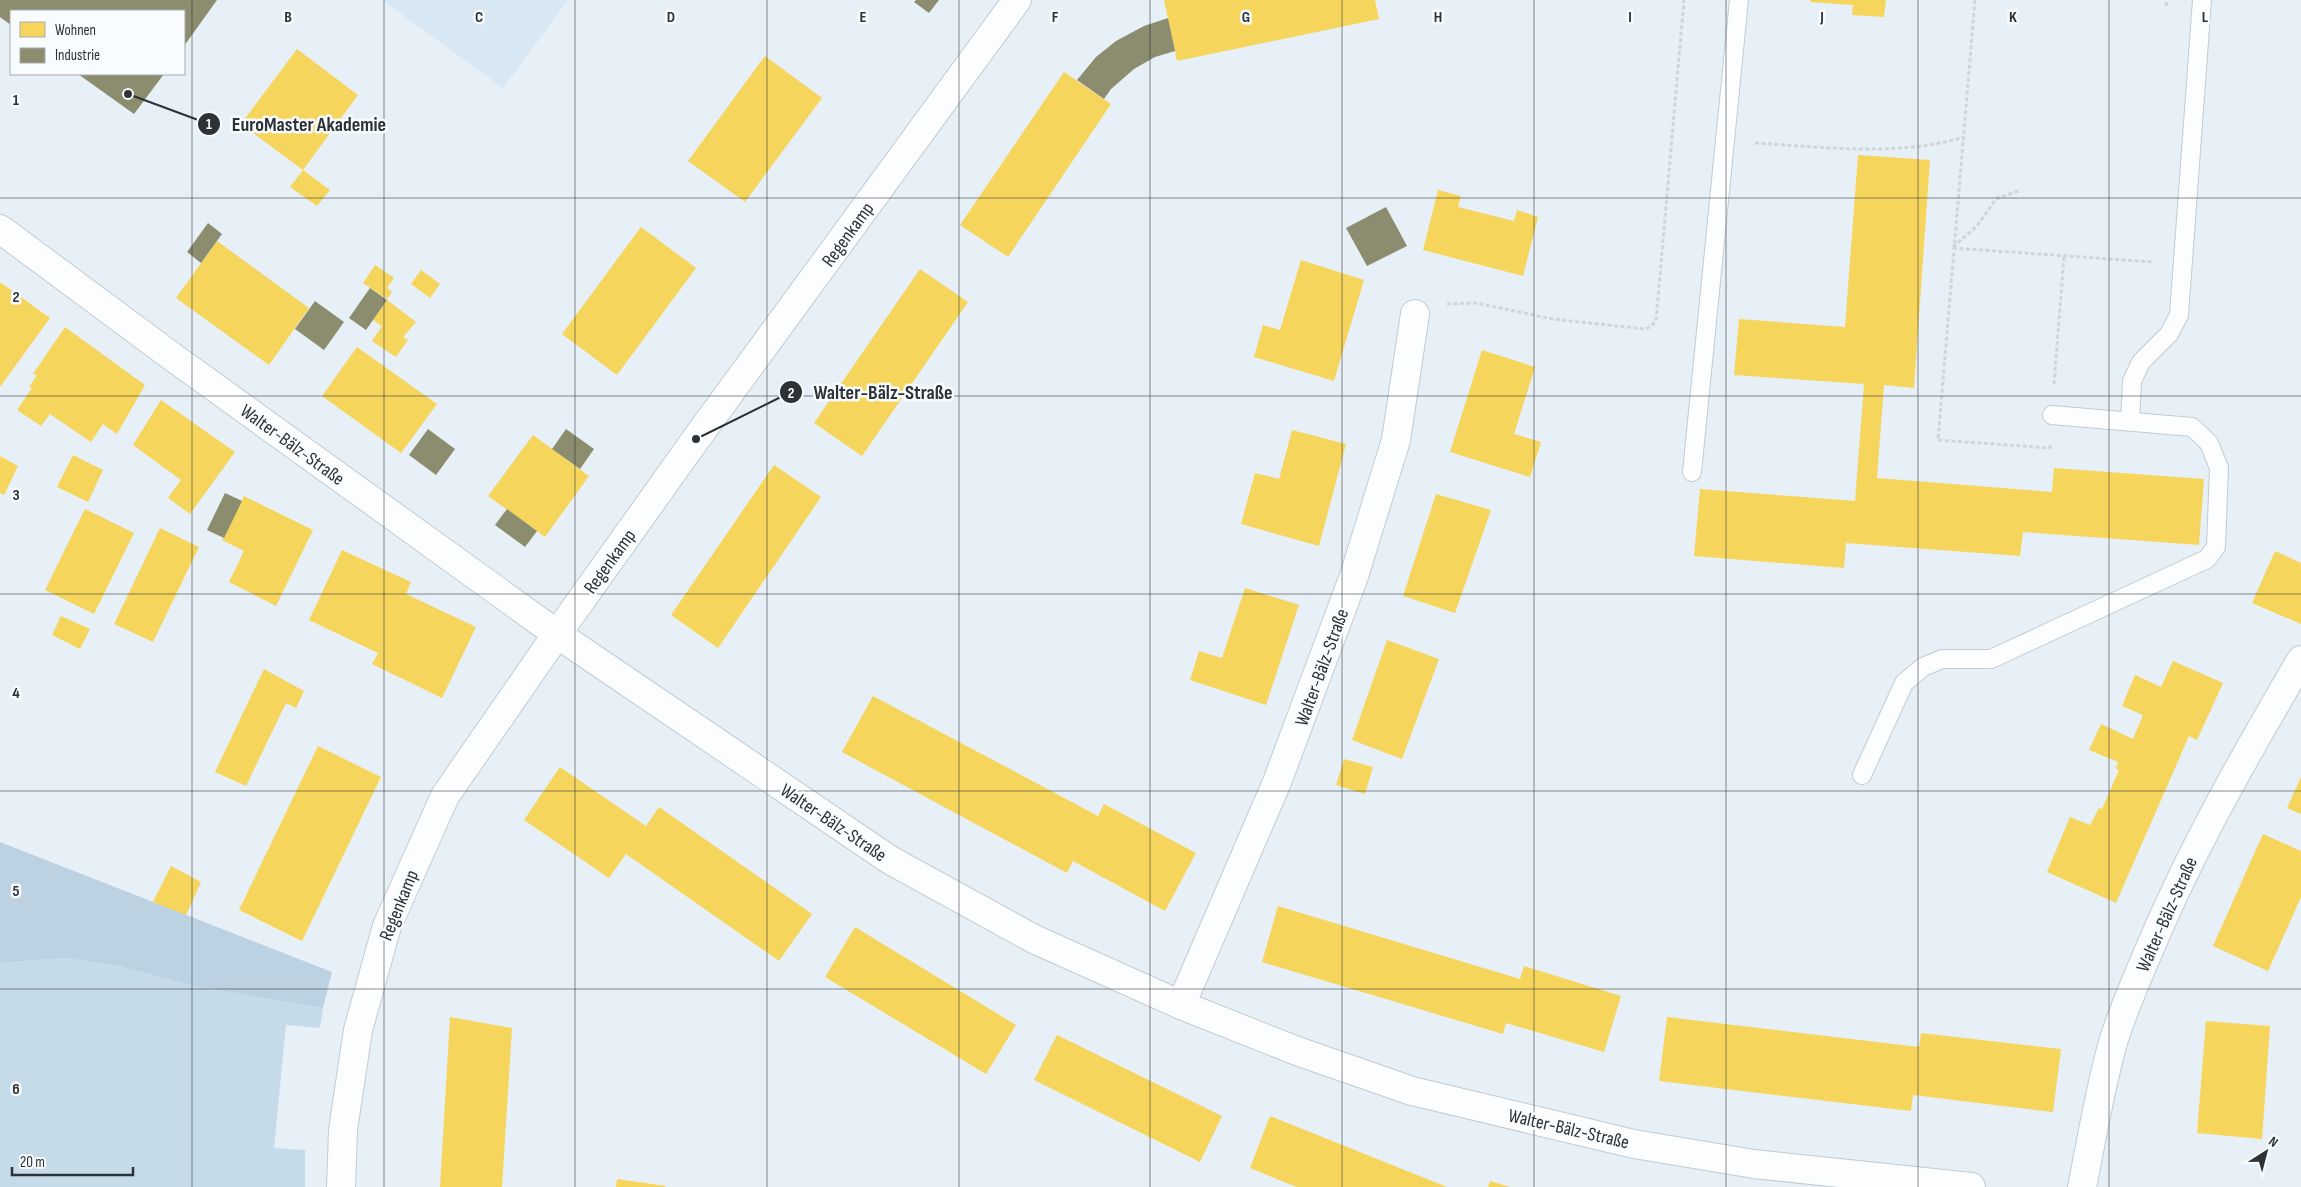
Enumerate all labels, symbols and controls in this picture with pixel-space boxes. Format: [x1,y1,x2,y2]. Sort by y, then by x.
text: B [284,8,292,27]
text: C [475,8,483,27]
text: D [667,8,675,27]
text: E [860,8,867,27]
text: F [1052,8,1059,27]
text: G [1242,8,1250,27]
text: H [1434,8,1442,27]
text: I [1628,8,1632,27]
text: J [1819,8,1824,27]
text: K [2009,8,2017,27]
text: L [2202,8,2209,27]
legend [10,10,185,75]
text: Wohnen [55,21,96,40]
text: Industrie [55,46,100,65]
text: 1 [13,91,20,110]
callout: EuroMaster Akademie [197,107,396,142]
text: EuroMaster Akademie [232,113,386,137]
text: 1 [206,115,212,134]
street label: Regenkamp [817,198,879,272]
text: 2 [12,288,20,307]
callout: Walter-Bälz-Straße [779,375,963,410]
text: Walter-Bälz-Straße [813,381,953,405]
text: 2 [788,384,794,403]
street label: Walter-Bälz-Straße [235,400,349,491]
text: 3 [12,486,20,505]
street label: Regenkamp [579,525,641,599]
street label: Walter-Bälz-Straße [1291,606,1354,729]
text: 4 [12,684,20,703]
street label: Walter-Bälz-Straße [776,779,891,867]
street label: Walter-Bälz-Straße [2132,854,2203,976]
street label: Regenkamp [375,867,424,944]
text: 5 [12,882,20,901]
text: 6 [12,1080,20,1099]
street label: Walter-Bälz-Straße [1506,1104,1631,1155]
north arrow [2241,1127,2291,1177]
text: N [2265,1133,2281,1151]
scale bar [12,1144,134,1176]
text: 20 m [20,1153,45,1172]

